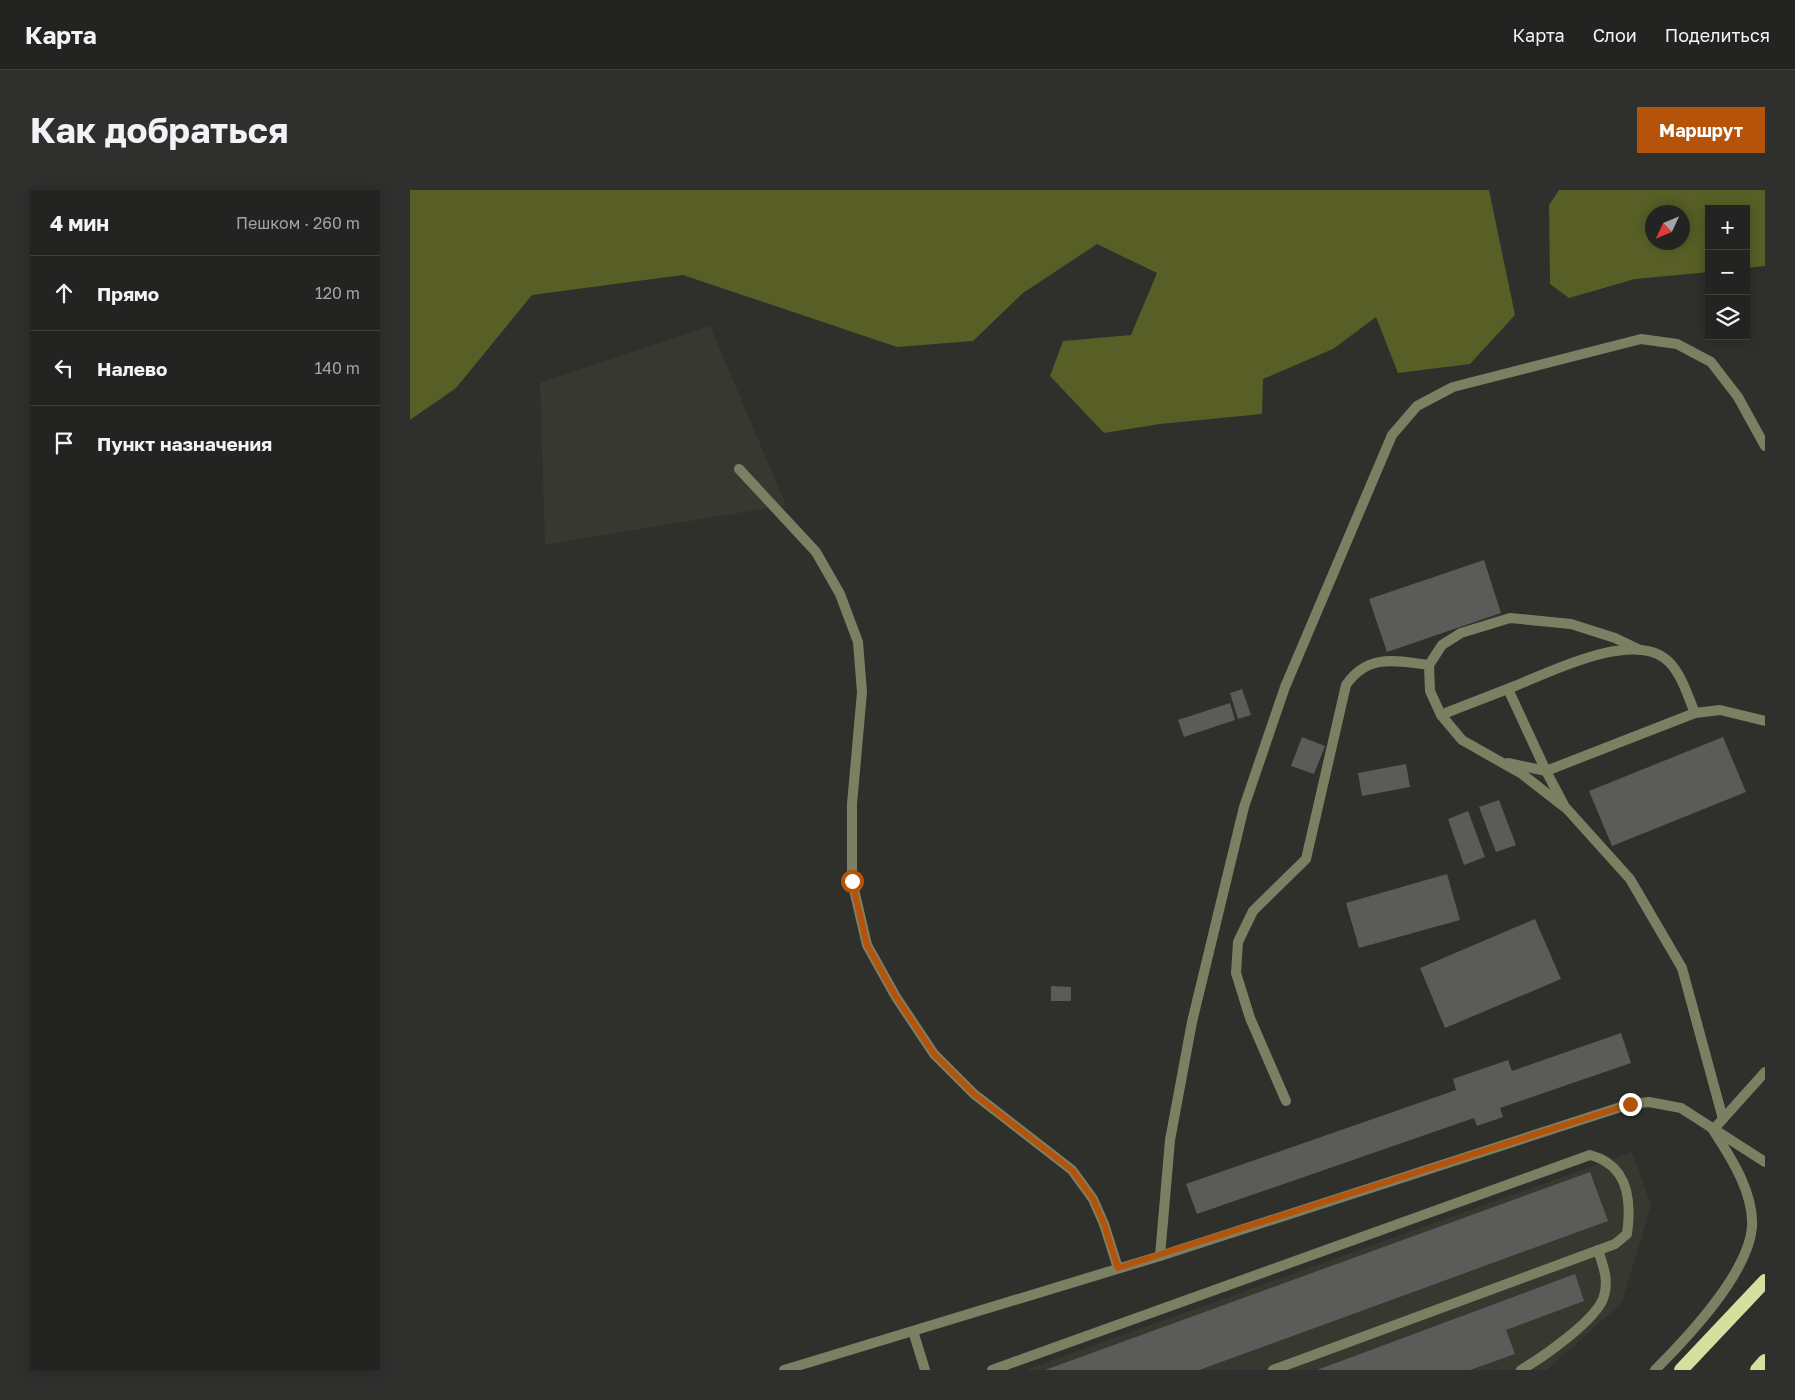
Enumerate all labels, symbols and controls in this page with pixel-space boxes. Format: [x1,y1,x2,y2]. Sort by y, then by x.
text: Карта [25,20,97,49]
text: Карта [1513,24,1565,46]
text: Слои [1593,24,1637,46]
text: Поделиться [1665,24,1770,46]
button: Маршрут [1637,107,1765,153]
text: Как добраться [30,109,288,151]
north arrow [1645,205,1690,250]
map controls [1705,205,1750,340]
button: + [1705,205,1750,250]
text: 4 мин [50,210,109,236]
text: Пешком · 260 m [236,213,360,233]
button: − [1705,250,1750,295]
icon: ahead [50,279,78,307]
text: Прямо [97,282,159,305]
text: 120 m [315,283,360,303]
button: layers [1705,295,1750,340]
icon: left [50,354,78,382]
text: Налево [97,357,167,380]
text: 140 m [314,358,360,378]
icon: arrive [50,429,78,457]
text: Пункт назначения [97,432,272,455]
route start [841,870,864,893]
route end [1619,1093,1642,1116]

